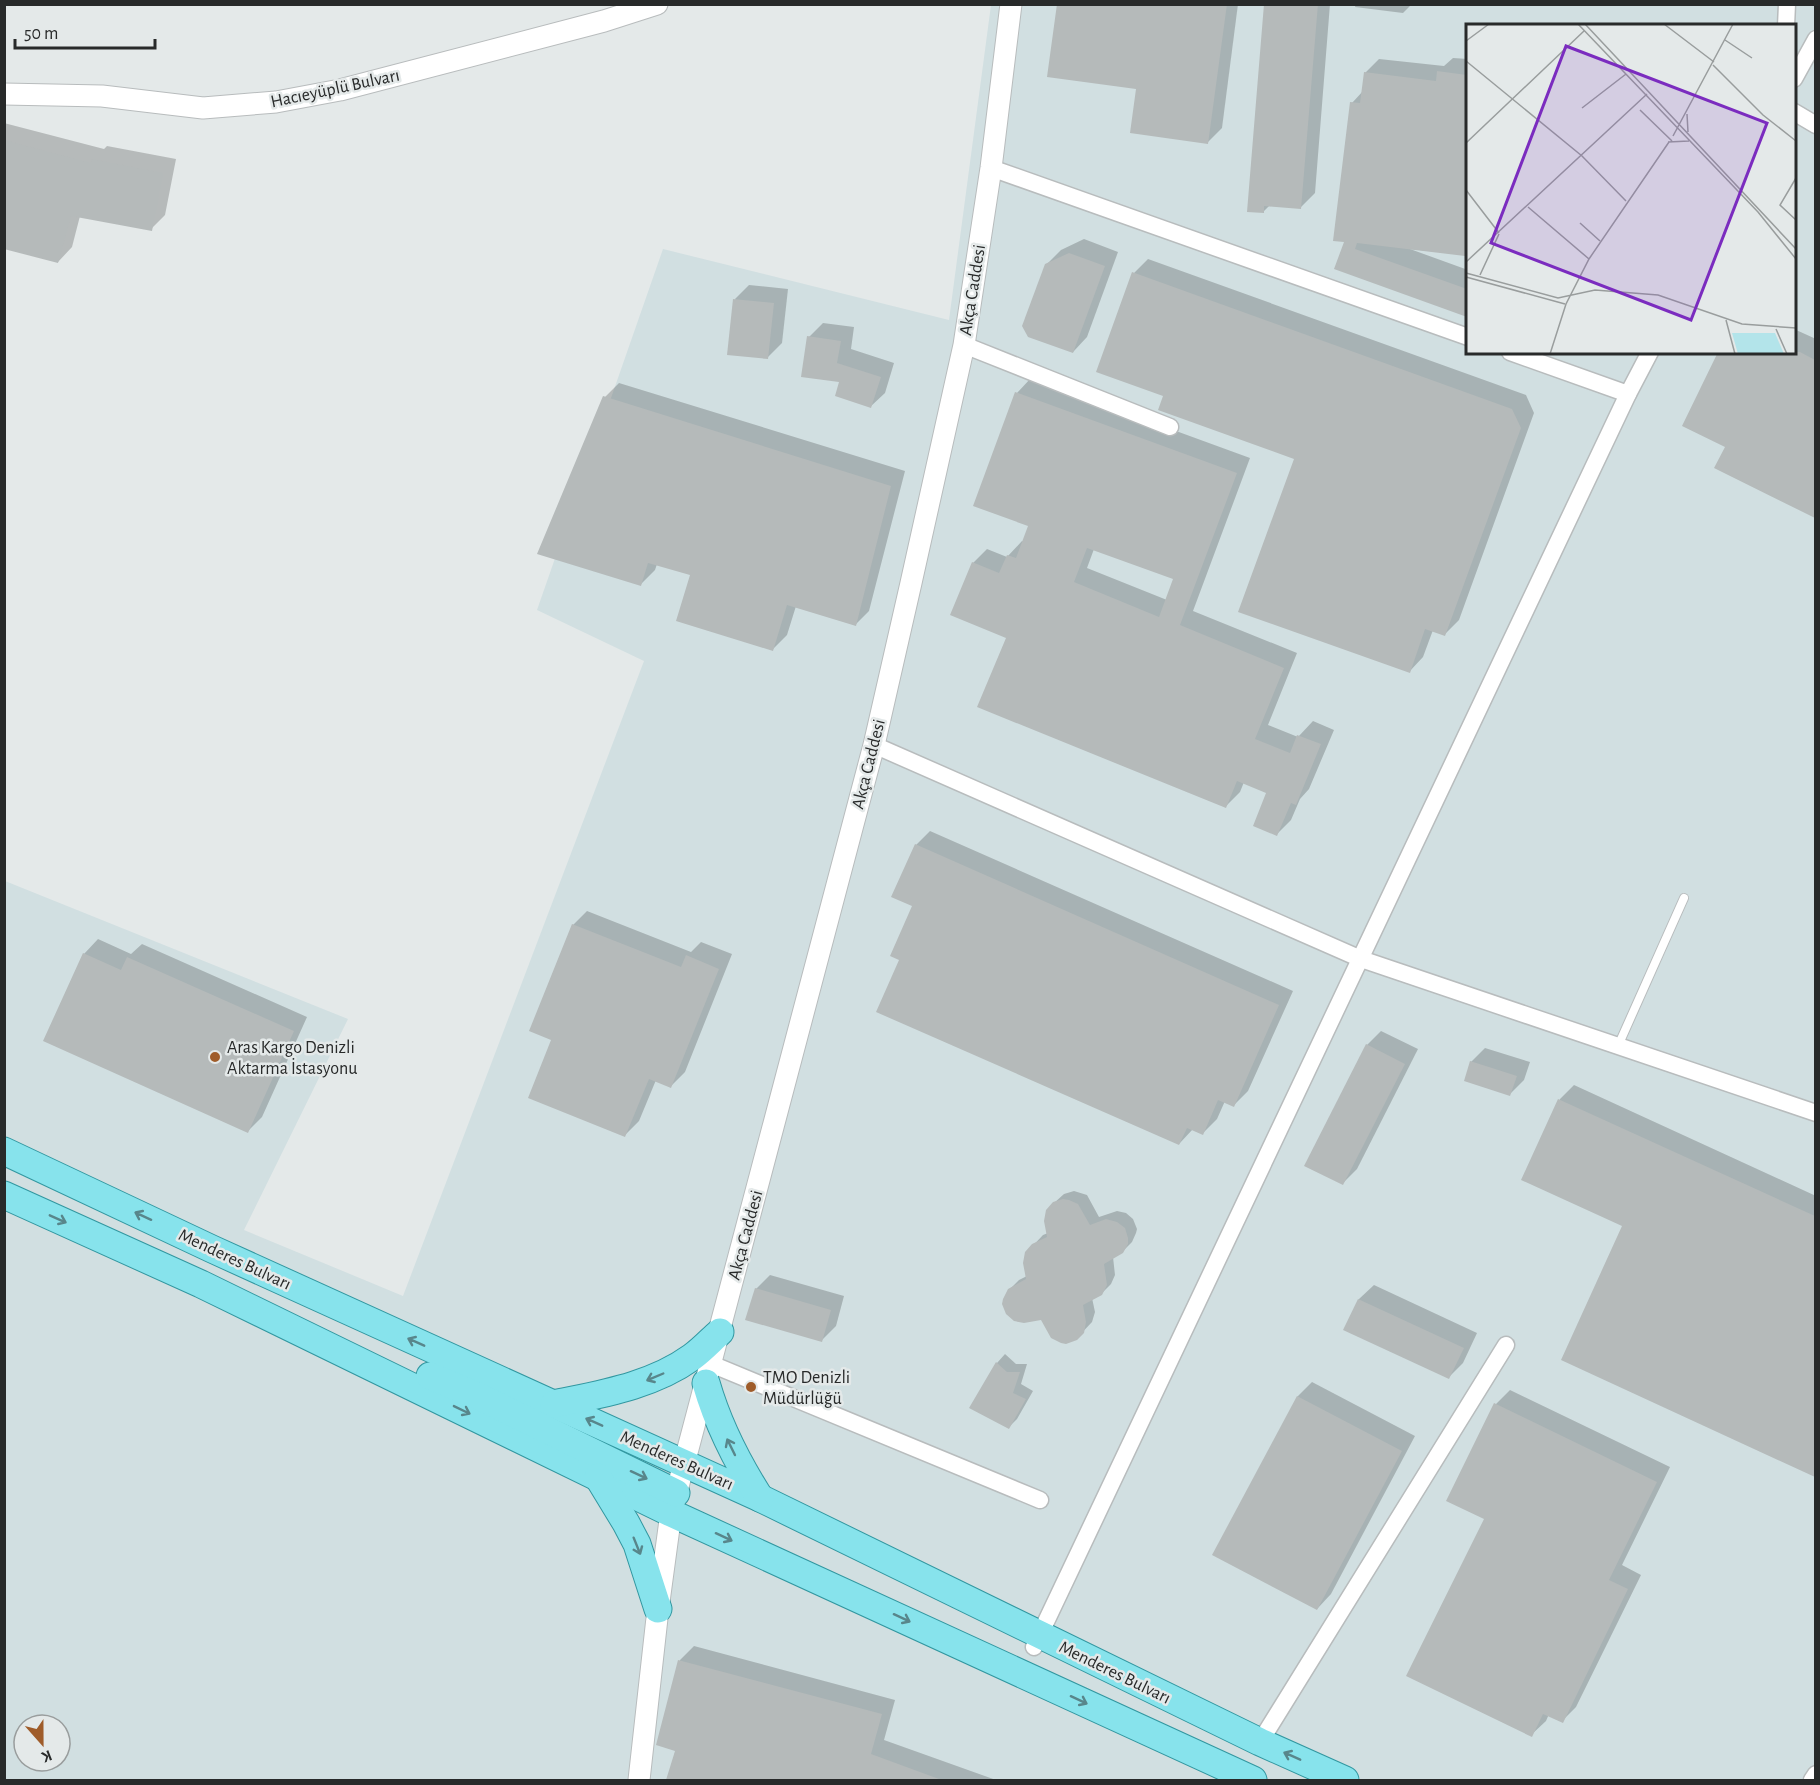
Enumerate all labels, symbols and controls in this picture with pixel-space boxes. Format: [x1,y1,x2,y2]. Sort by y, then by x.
scale bar [15,12,154,50]
inset map [1466,24,1796,354]
text: 50 m [24,25,58,43]
street label: Hacıeyüplü Bulvarı [269,67,401,111]
street label: Akça Caddesi [957,243,989,337]
street label: Akça Caddesi [849,717,889,811]
place label: Aras Kargo Denizli Aktarma İstasyonu [227,1039,357,1078]
marker: Aras Kargo Denizli Aktarma İstasyonu [208,1050,222,1064]
street label: Akça Caddesi [725,1189,767,1282]
one-way arrow [135,1210,153,1222]
one-way arrow [48,1214,66,1226]
street label: Menderes Bulvarı [176,1226,294,1294]
one-way arrow [407,1335,425,1347]
place label: TMO Denizli Müdürlüğü [763,1369,850,1408]
one-way arrow [646,1372,664,1383]
marker: TMO Denizli Müdürlüğü [744,1380,758,1394]
one-way arrow [453,1405,471,1417]
one-way arrow [585,1416,603,1427]
street label: Menderes Bulvarı [617,1428,736,1494]
one-way arrow [724,1439,736,1457]
one-way arrow [630,1470,648,1482]
one-way arrow [715,1532,733,1544]
one-way arrow [632,1536,643,1554]
one-way arrow [892,1613,910,1625]
street label: Menderes Bulvarı [1056,1638,1173,1708]
one-way arrow [1069,1694,1087,1706]
north arrow [12,1713,72,1773]
text: K [39,1747,54,1765]
one-way arrow [1283,1750,1301,1762]

